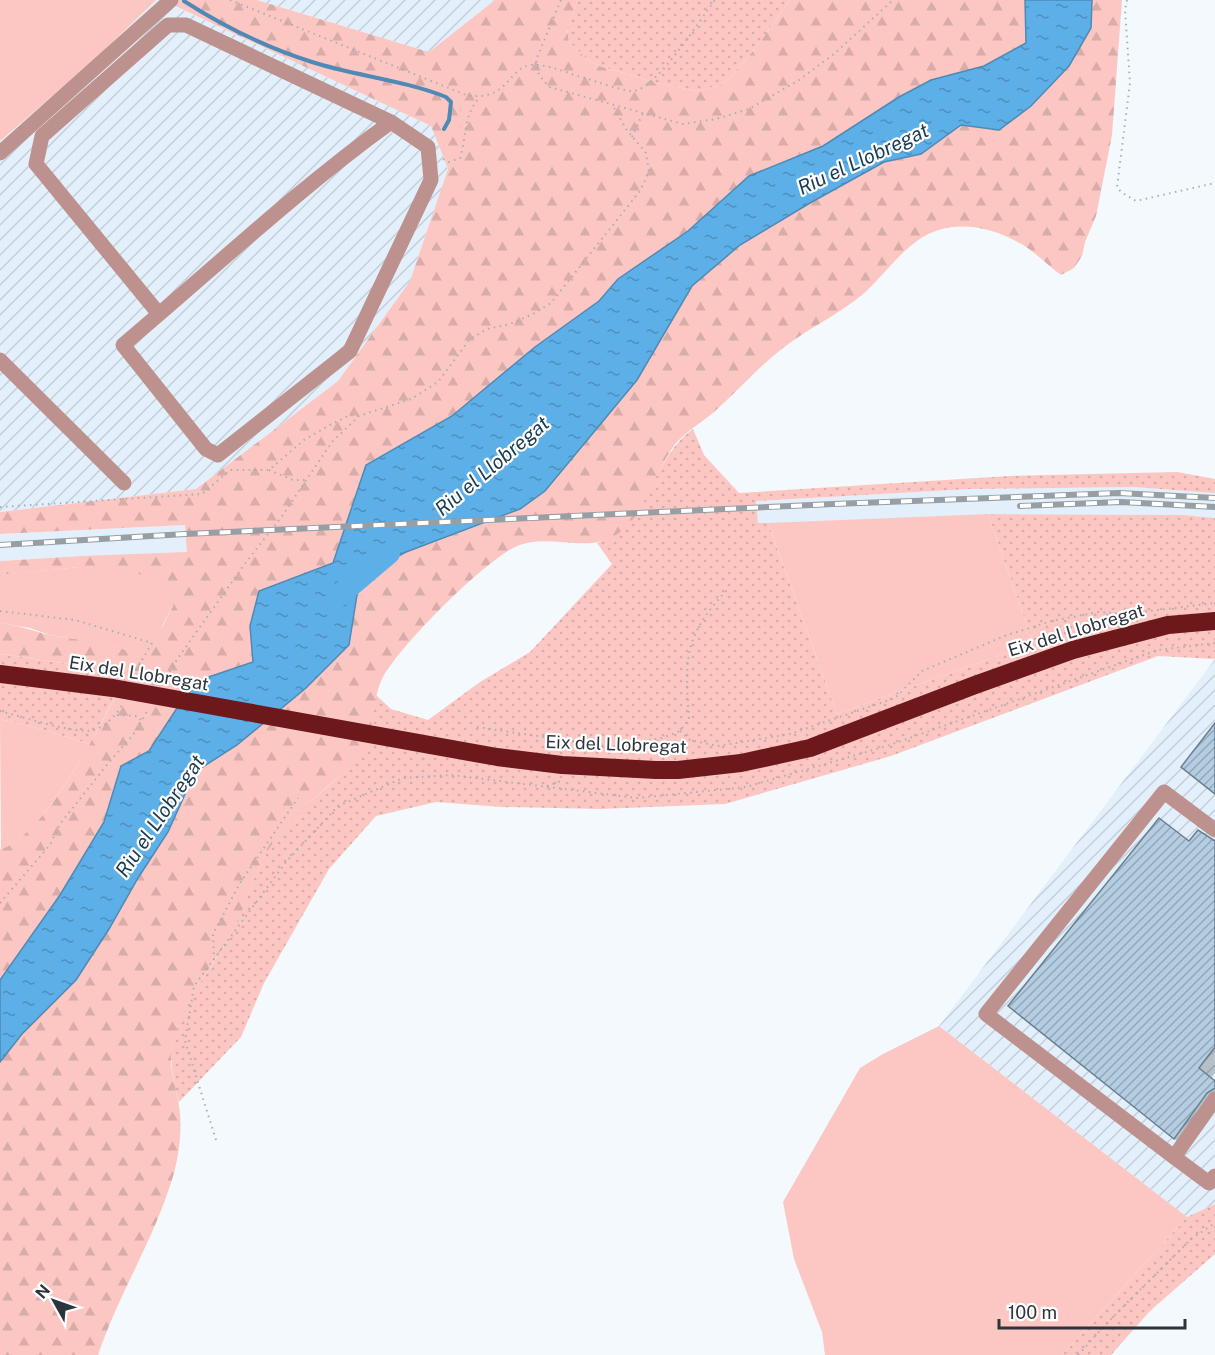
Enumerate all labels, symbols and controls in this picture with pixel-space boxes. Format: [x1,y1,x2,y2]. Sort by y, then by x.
water label: Riu el Llobregat [794,118,933,200]
water label: Riu el Llobregat [430,411,554,521]
street label: Eix del Llobregat [1005,599,1147,661]
street label: Eix del Llobregat [68,652,210,694]
street label: Eix del Llobregat [545,731,687,757]
water label: Riu el Llobregat [110,750,210,882]
north arrow [24,1271,84,1331]
text: N [32,1281,54,1303]
scale bar [999,1292,1185,1330]
text: 100 m [1008,1302,1057,1323]

